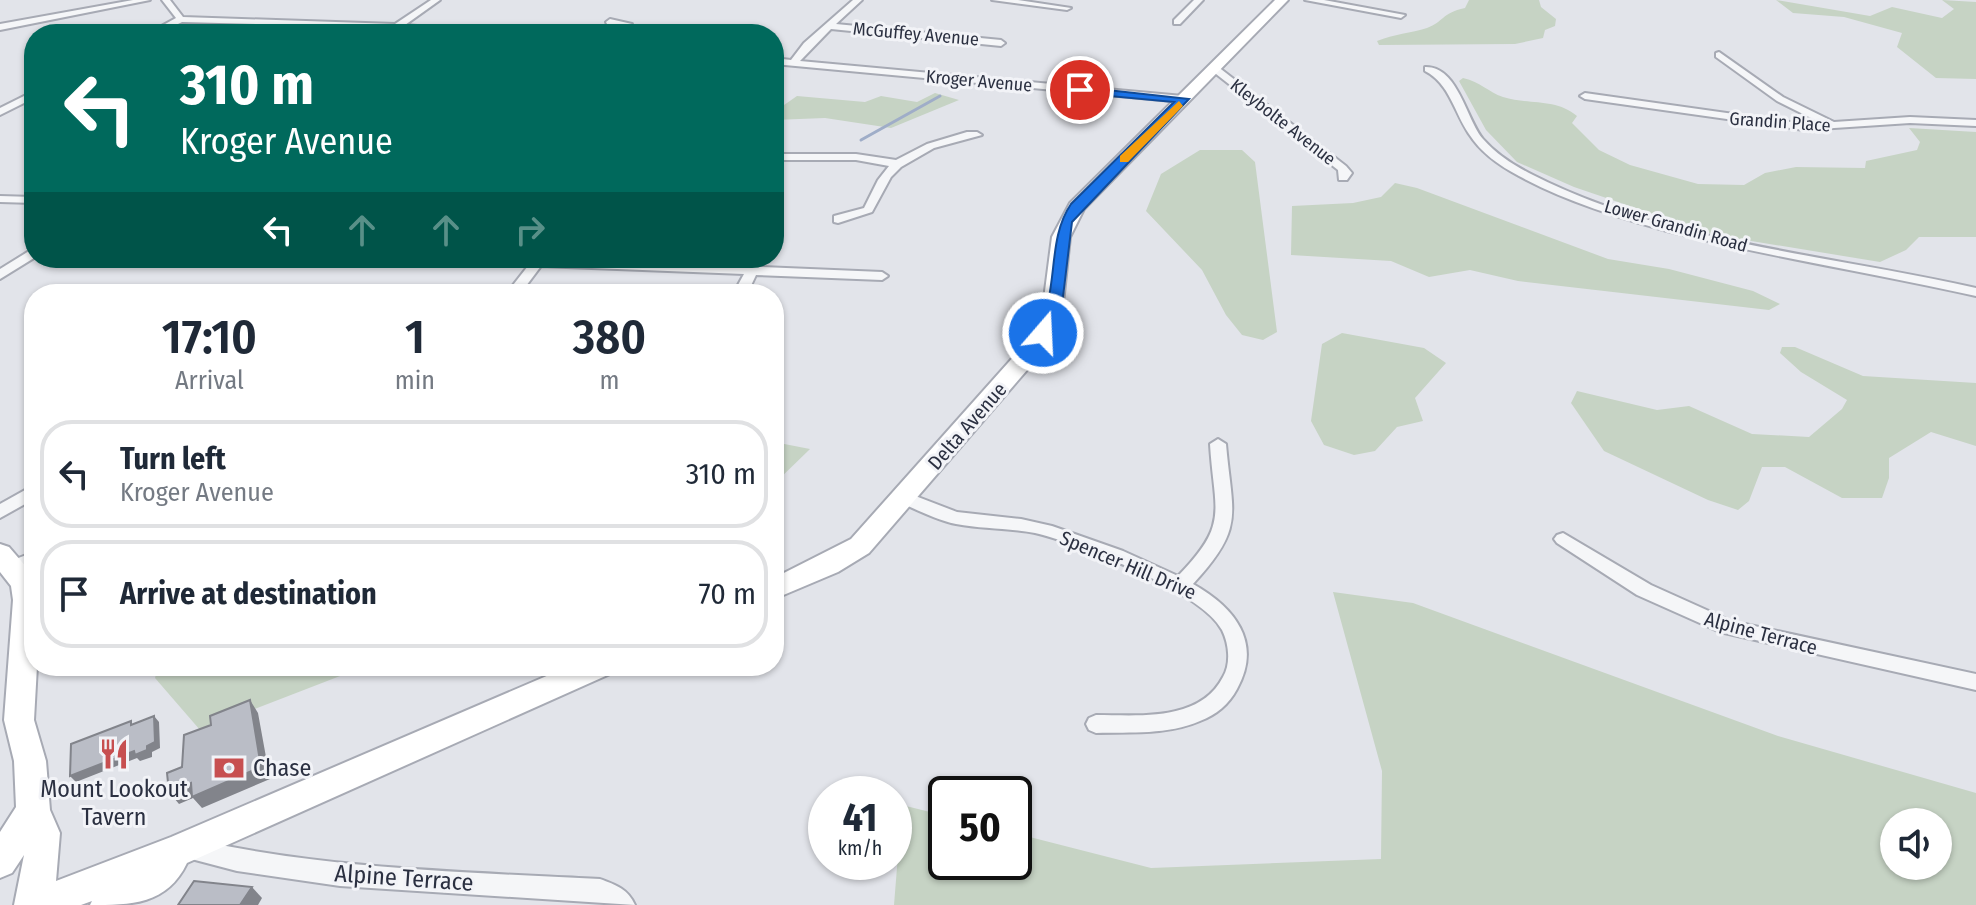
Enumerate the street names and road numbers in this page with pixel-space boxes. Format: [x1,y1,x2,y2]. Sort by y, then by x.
street label: McGuffey Avenue [852,18,980,50]
street label: Kroger Avenue [925,65,1033,97]
street label: Kleybolte Avenue [1226,74,1340,170]
street label: Grandin Place [1729,107,1831,137]
street label: Lower Grandin Road [1602,195,1750,257]
street label: Delta Avenue [923,377,1011,475]
street label: Spencer Hill Drive [1056,526,1200,604]
street label: Alpine Terrace [1702,606,1820,660]
street label: Alpine Terrace [334,859,474,897]

